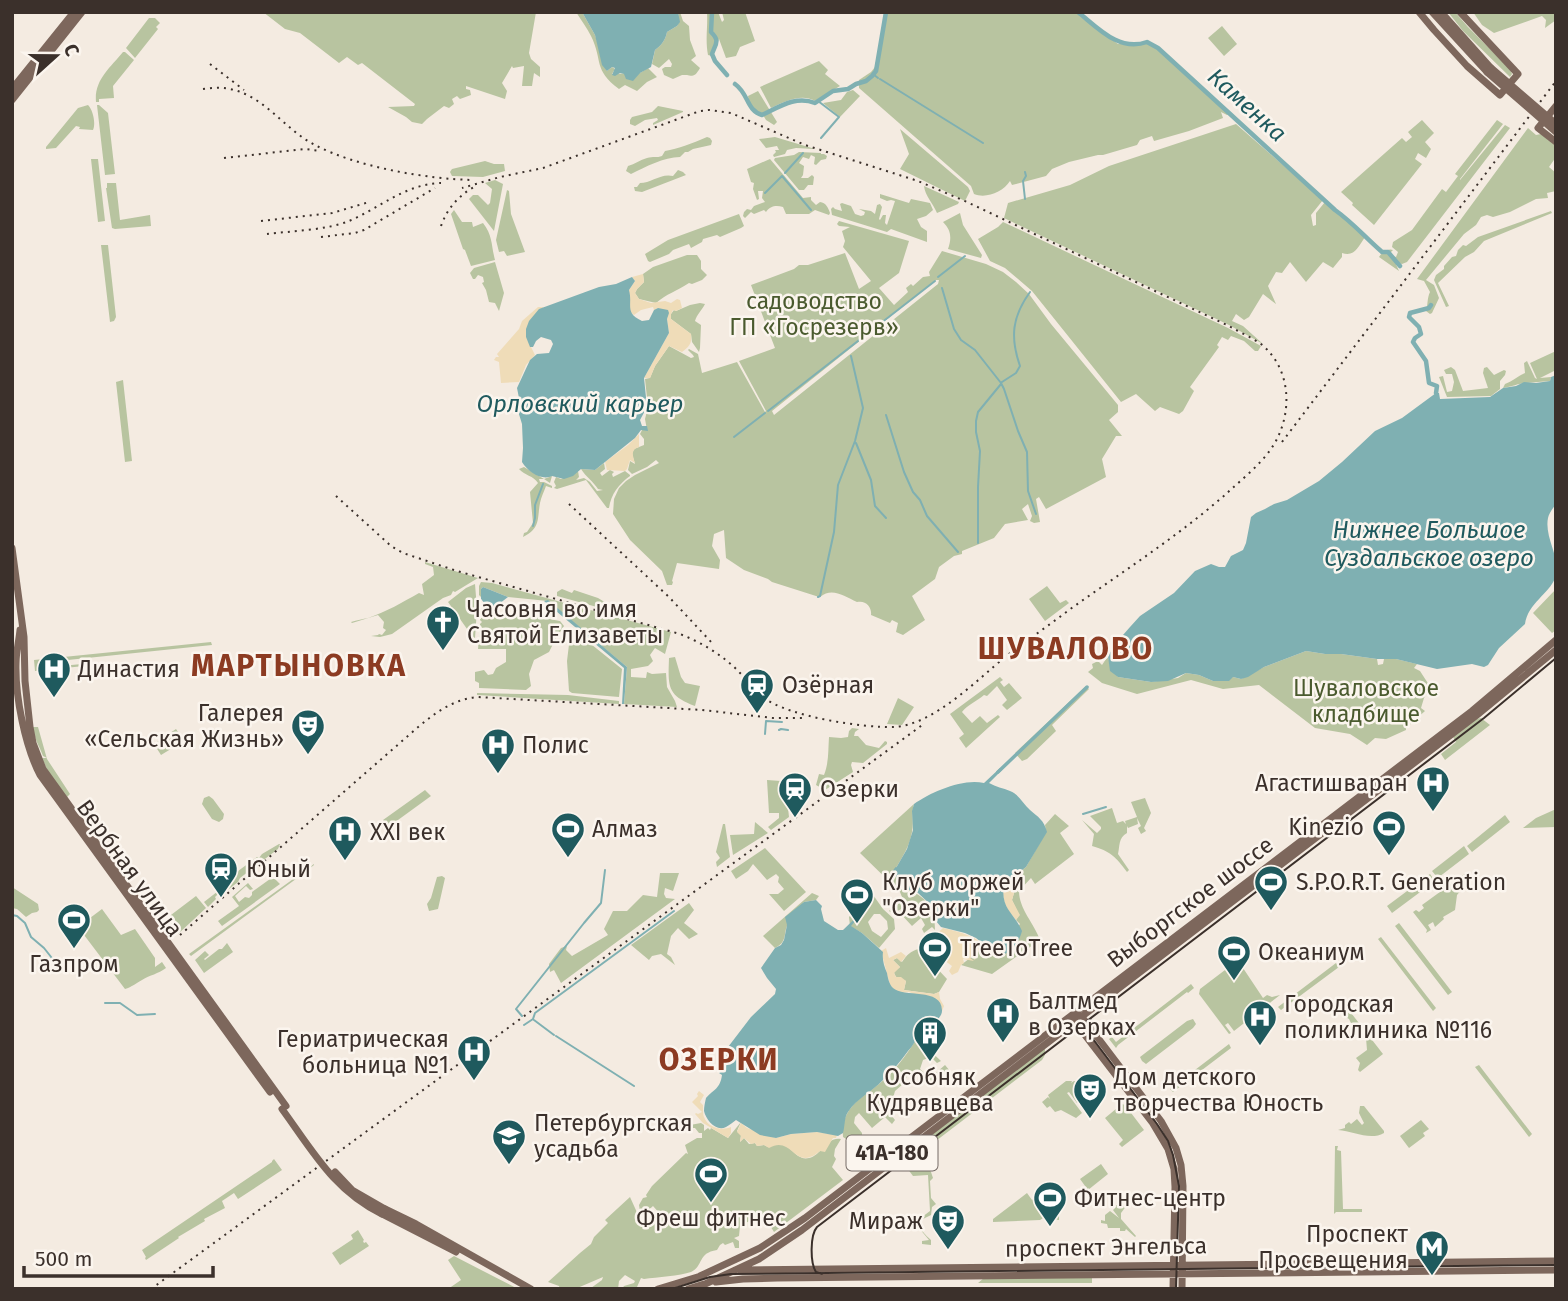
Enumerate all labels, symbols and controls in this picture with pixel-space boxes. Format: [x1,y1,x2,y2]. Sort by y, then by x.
north arrow [21,21,91,91]
text: С [59,41,84,59]
water label: Каменка [1202,62,1292,148]
park label: садоводство ГП «Госрезерв» [729,287,899,341]
water label: Орловский карьер [477,390,683,418]
water label: Нижнее Большое Суздальское озеро [1324,516,1534,572]
place label: Часовня во имя Святой Елизаветы [467,595,664,649]
church icon: Часовня во имя Святой Елизаветы [424,603,462,652]
district label: ШУВАЛОВО [978,631,1154,667]
district label: МАРТЫНОВКА [191,648,407,684]
hospital icon: Династия [35,650,73,699]
place label: Династия [77,655,180,683]
station icon: Озёрная [738,666,776,715]
place label: Озёрная [782,671,874,699]
park label: Шуваловское кладбище [1293,674,1439,728]
place label: Галерея «Сельская Жизнь» [84,699,284,753]
theatre icon: Галерея «Сельская Жизнь» [289,707,327,756]
hospital icon: Полис [479,726,517,775]
place label: Полис [522,731,589,759]
hospital icon: Агастишваран [1414,764,1452,813]
place label: Агастишваран [1255,769,1408,797]
station icon: Озерки [776,770,814,819]
place label: Озерки [820,775,899,803]
street label: Вербная улица [71,794,189,942]
sports icon: Kinezio [1370,808,1408,857]
sports icon: Алмаз [549,810,587,859]
hospital icon: XXI век [326,813,364,862]
place label: Kinezio [1288,813,1364,841]
place label: Алмаз [592,815,658,843]
place label: XXI век [370,818,445,846]
street label: Выборгское шоссе [1101,830,1279,974]
station icon: Юный [202,850,240,899]
place label: Юный [246,855,311,883]
sports icon: S.P.O.R.T. Generation [1252,863,1290,912]
place label: Клуб моржей "Озерки" [882,868,1025,922]
place label: S.P.O.R.T. Generation [1296,868,1506,896]
sports icon: Клуб моржей "Озерки" [838,876,876,925]
sports icon: Газпром [55,901,93,950]
sports icon: TreeToTree [916,929,954,978]
sports icon: Океаниум [1215,933,1253,982]
place label: TreeToTree [960,934,1073,962]
place label: Океаниум [1258,938,1365,966]
place label: Газпром [29,950,119,978]
place label: Балтмед в Озерках [1028,987,1136,1041]
place label: Городская поликлиника №116 [1284,990,1492,1044]
hospital icon: Балтмед в Озерках [984,995,1022,1044]
hospital icon: Городская поликлиника №116 [1241,998,1279,1047]
building icon: Особняк Кудрявцева [911,1014,949,1063]
place label: Гериатрическая больница №1 [277,1025,449,1079]
hospital icon: Гериатрическая больница №1 [455,1033,493,1082]
district label: ОЗЕРКИ [659,1042,779,1078]
place label: Особняк Кудрявцева [866,1063,994,1117]
place label: Дом детского творчества Юность [1113,1063,1323,1117]
theatre icon: Дом детского творчества Юность [1071,1071,1109,1120]
place label: Петербургская усадьба [534,1109,693,1163]
school or university icon: Петербургская усадьба [490,1117,528,1166]
road number: 41А-180 [846,1136,938,1170]
sports icon: Фреш фитнес [692,1155,730,1204]
sports icon: Фитнес-центр [1031,1179,1069,1228]
place label: Фитнес-центр [1074,1184,1226,1212]
theatre icon: Мираж [929,1202,967,1251]
place label: Фреш фитнес [636,1204,786,1232]
place label: Мираж [849,1207,923,1235]
place label: Проспект Просвещения [1258,1220,1409,1274]
metro station icon: Проспект Просвещения [1413,1228,1451,1277]
street label: проспект Энгельса [1005,1231,1207,1263]
scale bar [24,1234,214,1278]
text: 500 m [35,1246,93,1272]

